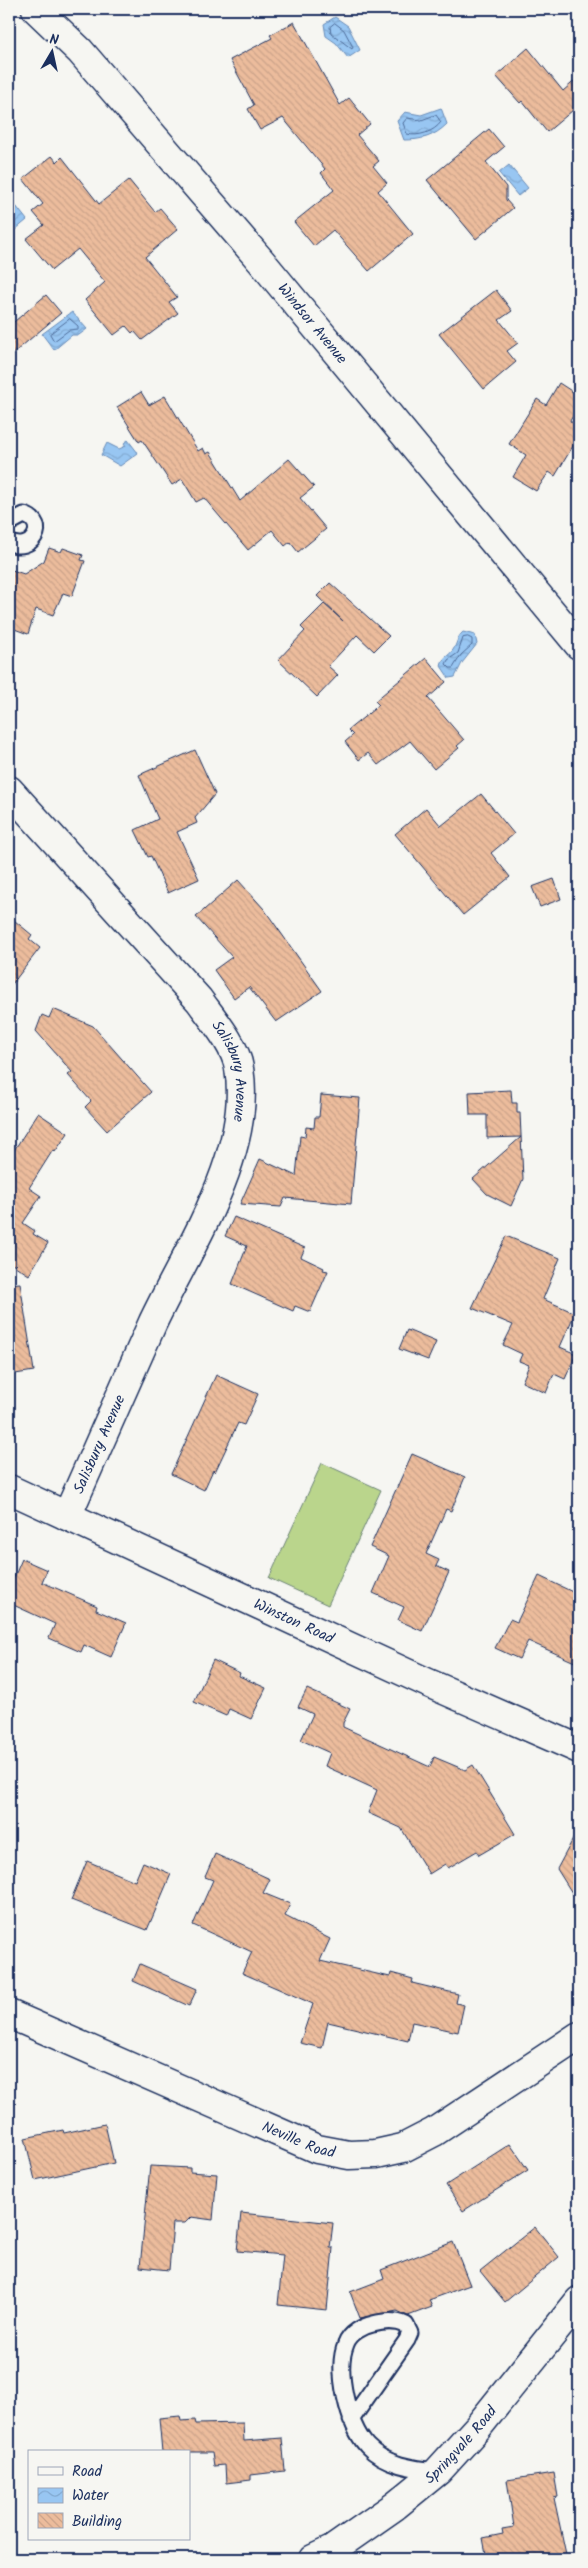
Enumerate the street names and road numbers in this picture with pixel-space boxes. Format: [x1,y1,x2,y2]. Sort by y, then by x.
street label: Windsor Avenue [271,278,353,370]
street label: Salisbury Avenue [205,1016,252,1124]
street label: Salisbury Avenue [67,1391,133,1498]
street label: Winston Road [249,1593,338,1651]
street label: Neville Road [258,2115,337,2165]
street label: Springvale Road [420,2401,504,2490]

